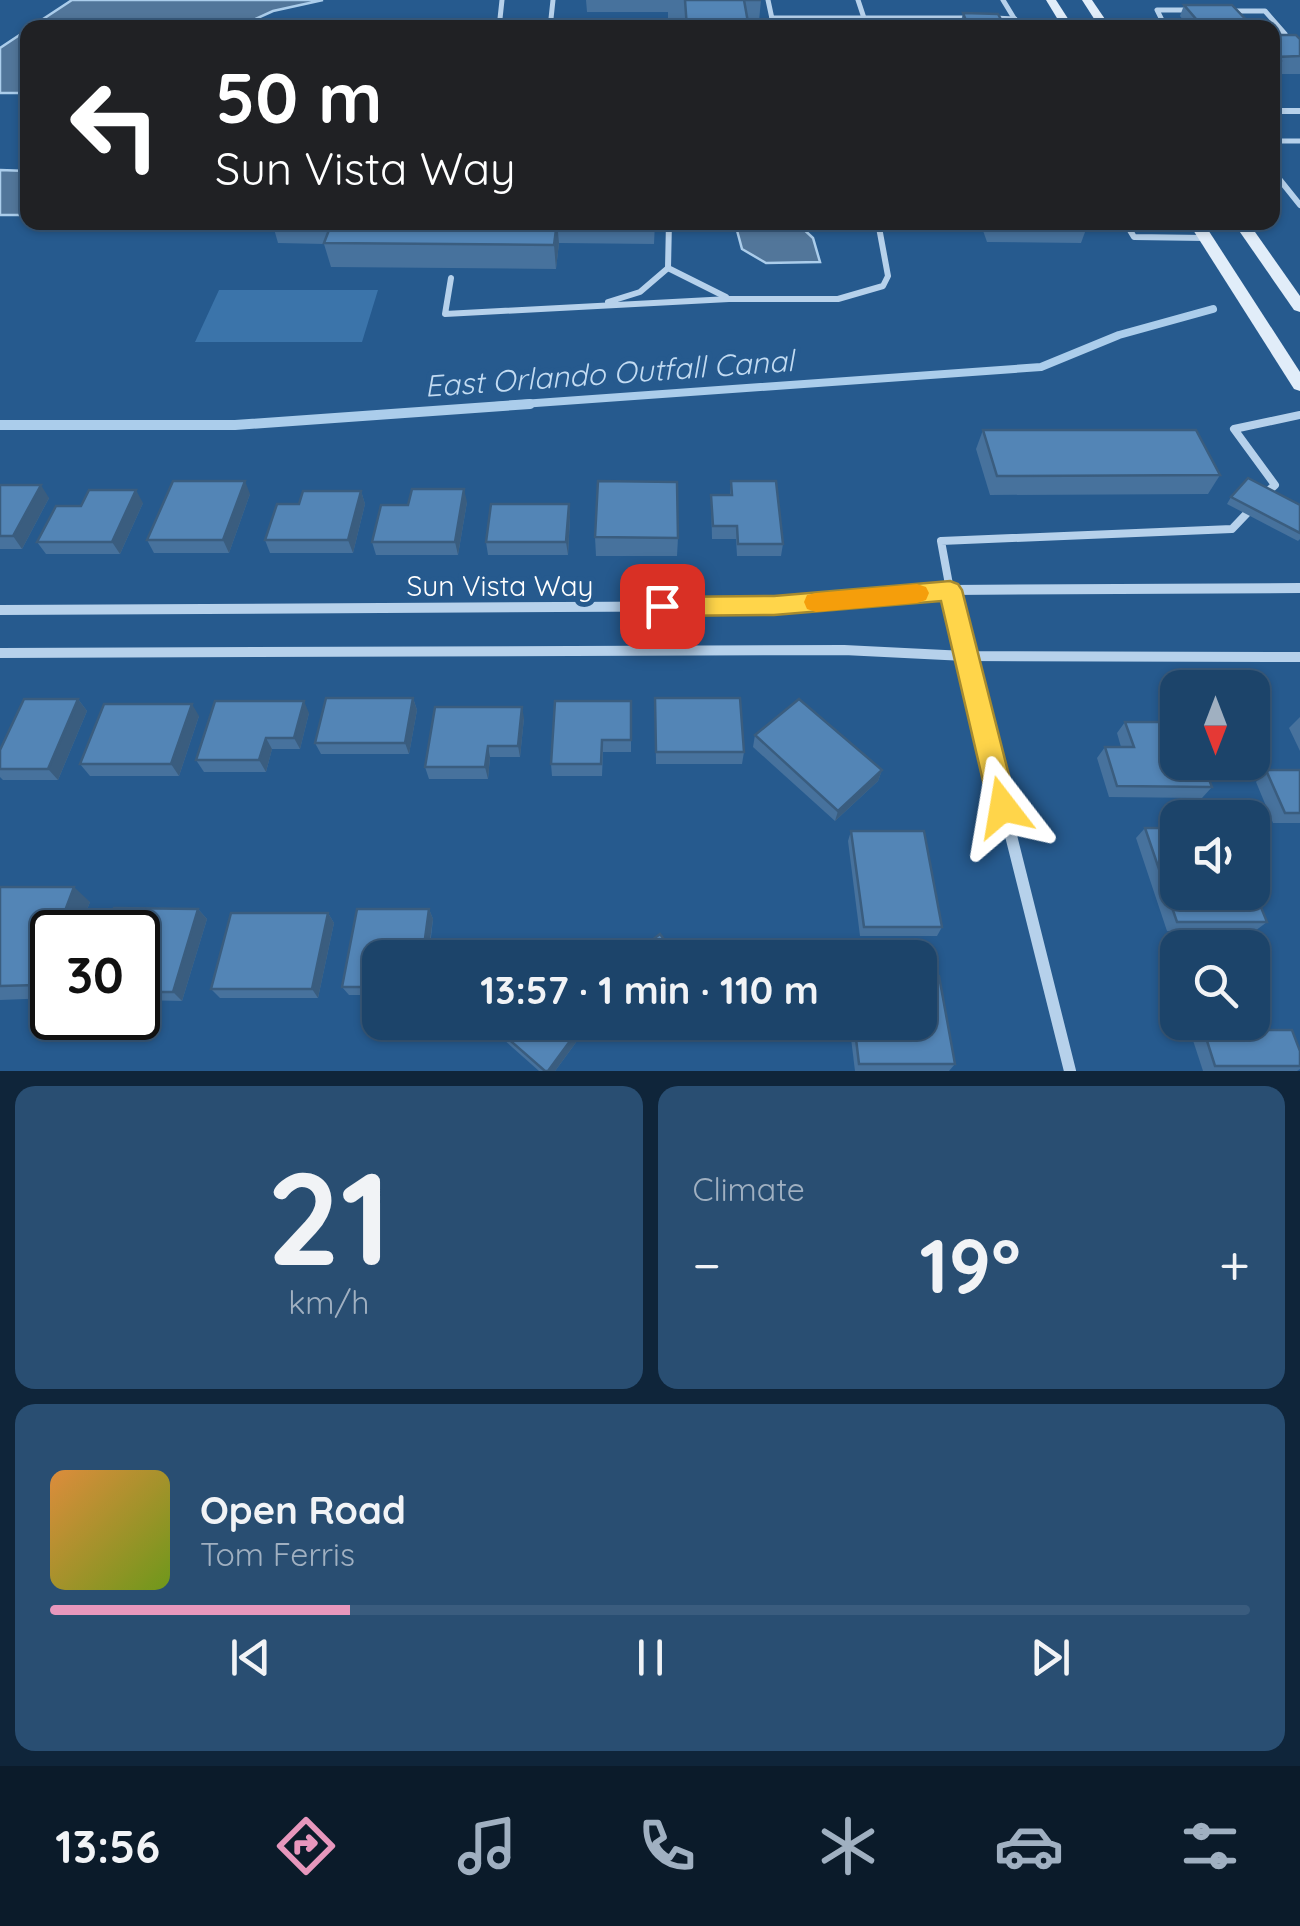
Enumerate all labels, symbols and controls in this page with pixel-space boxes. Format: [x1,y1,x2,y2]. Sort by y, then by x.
text: 50 m [215,53,382,141]
icon: left [50,60,180,190]
text: Sun Vista Way [215,140,516,196]
water label: East Orlando Outfall Canal [423,341,798,405]
pin [620,564,705,649]
street label: Sun Vista Way [406,568,594,603]
icon: arrive [635,579,690,634]
north arrow [1160,670,1270,780]
map controls [1160,670,1270,1040]
position arrow [951,755,1055,859]
button: sound [1160,800,1270,910]
speed limit sign: 30 [30,910,160,1040]
button: search [1160,930,1270,1040]
text: 13:57 · 1 min · 110 m [480,966,819,1014]
text: 21 [266,1135,391,1298]
text: Climate [693,1169,805,1209]
text: 19° [919,1218,1021,1312]
text: − [693,1230,721,1299]
text: + [1219,1230,1250,1299]
text: km/h [288,1282,369,1322]
text: Open Road [200,1486,406,1534]
text: Tom Ferris [200,1534,355,1574]
icon: previous [223,1630,278,1685]
icon: pause [623,1630,678,1685]
icon: next [1023,1630,1078,1685]
icon: directions [271,1811,341,1881]
icon: music [452,1811,522,1881]
icon: phone [632,1811,702,1881]
icon: climate [813,1811,883,1881]
icon: car [994,1811,1064,1881]
icon: filters [1175,1811,1245,1881]
text: 13:56 [55,1818,160,1874]

